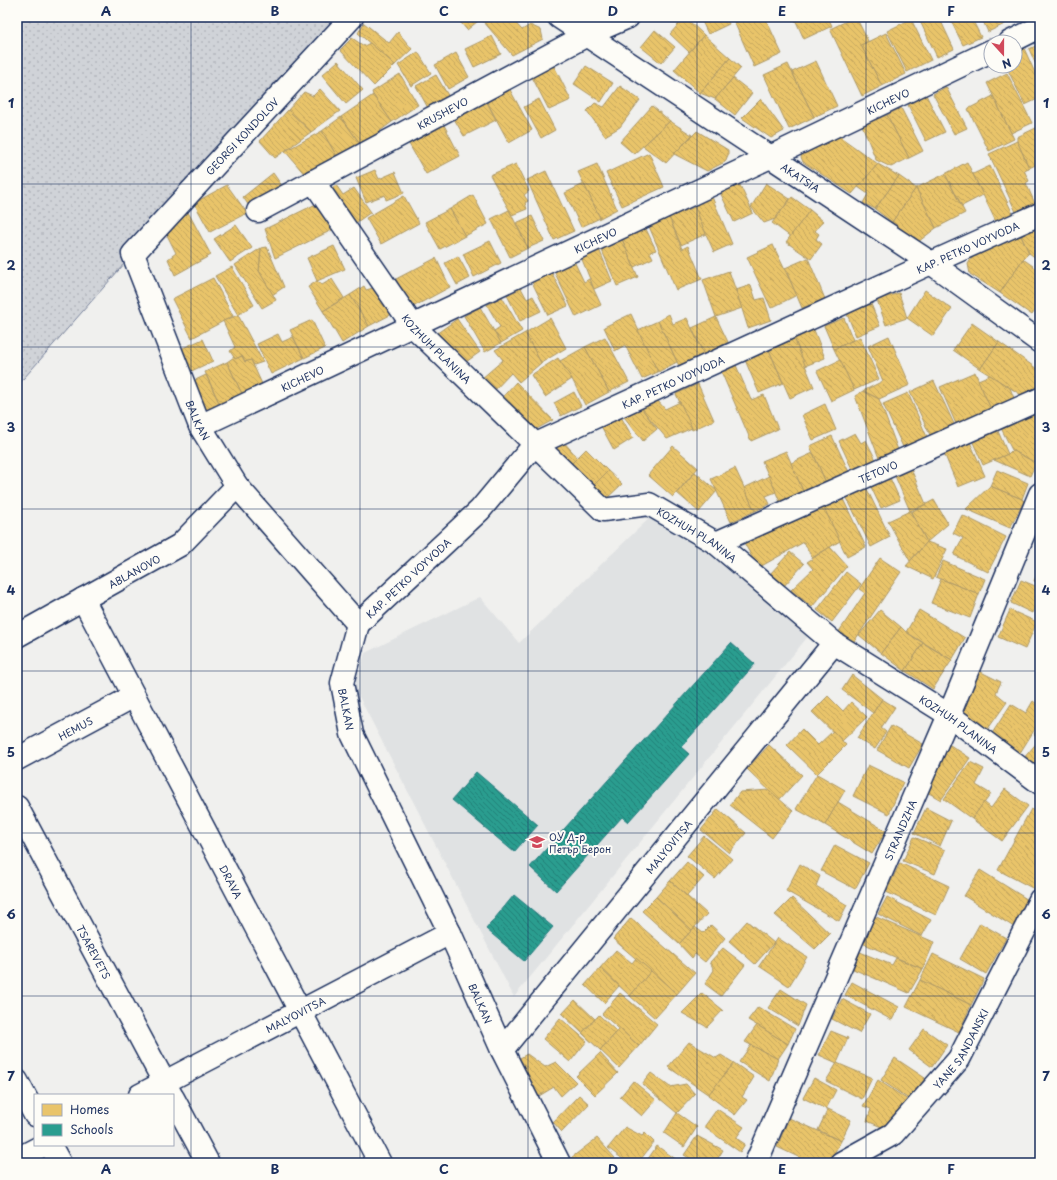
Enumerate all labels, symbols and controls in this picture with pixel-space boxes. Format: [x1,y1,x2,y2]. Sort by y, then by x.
text: A [101,1,111,20]
text: B [271,1,280,20]
text: C [439,1,449,20]
text: D [608,1,618,20]
text: E [778,1,786,20]
text: F [947,1,955,20]
north arrow [983,34,1023,74]
text: N [999,54,1014,73]
street label: KICHEVO [864,84,912,117]
text: 1 [8,93,14,112]
street label: KRUSHEVO [414,93,470,132]
text: 1 [1043,93,1049,112]
street label: GEORGI KONDOLOV [202,94,282,178]
street label: AKATSIA [778,159,824,196]
street label: KAP. PETKO VOYVODA [914,217,1021,276]
street label: KICHEVO [571,223,619,256]
text: 2 [6,255,16,274]
text: 2 [1041,255,1051,274]
street label: KOZHUH PLANINA [399,311,475,387]
street label: KAP. PETKO VOYVODA [619,351,726,411]
street label: KICHEVO [278,361,326,394]
street label: BALKAN [183,398,214,443]
text: 3 [7,417,16,436]
text: 3 [1042,417,1051,436]
street label: TETOVO [856,456,900,486]
street label: KOZHUH PLANINA [654,503,741,566]
street label: KAP. PETKO VOYVODA [362,534,453,621]
street label: ABLANOVO [105,550,163,591]
text: 4 [7,580,16,599]
text: 4 [1042,580,1051,599]
street label: BALKAN [336,687,359,732]
street label: KOZHUH PLANINA [917,691,1001,757]
street label: HEMUS [55,712,95,743]
text: 5 [7,742,15,761]
text: 5 [1042,742,1050,761]
street label: STRANDZHA [880,796,920,862]
street label: MALYOVITSA [642,816,695,876]
place label: ОУ Д-р Петър Берон [549,829,611,856]
school or university icon: ОУ Д-р Петър Берон [528,833,546,851]
street label: DRAVA [217,862,247,901]
text: 6 [6,904,16,923]
text: 6 [1041,904,1051,923]
street label: TSAREVETS [74,922,115,981]
street label: BALKAN [466,981,497,1026]
street label: MALYOVITSA [263,992,328,1036]
street label: YANE SANDANSKI [929,1006,991,1092]
text: 7 [7,1066,15,1085]
text: 7 [1042,1066,1050,1085]
legend [34,1094,174,1146]
text: Homes [70,1100,109,1118]
text: Schools [70,1120,114,1138]
text: A [101,1159,111,1178]
text: B [271,1159,280,1178]
text: C [439,1159,449,1178]
text: D [608,1159,618,1178]
text: E [778,1159,786,1178]
text: F [947,1159,955,1178]

